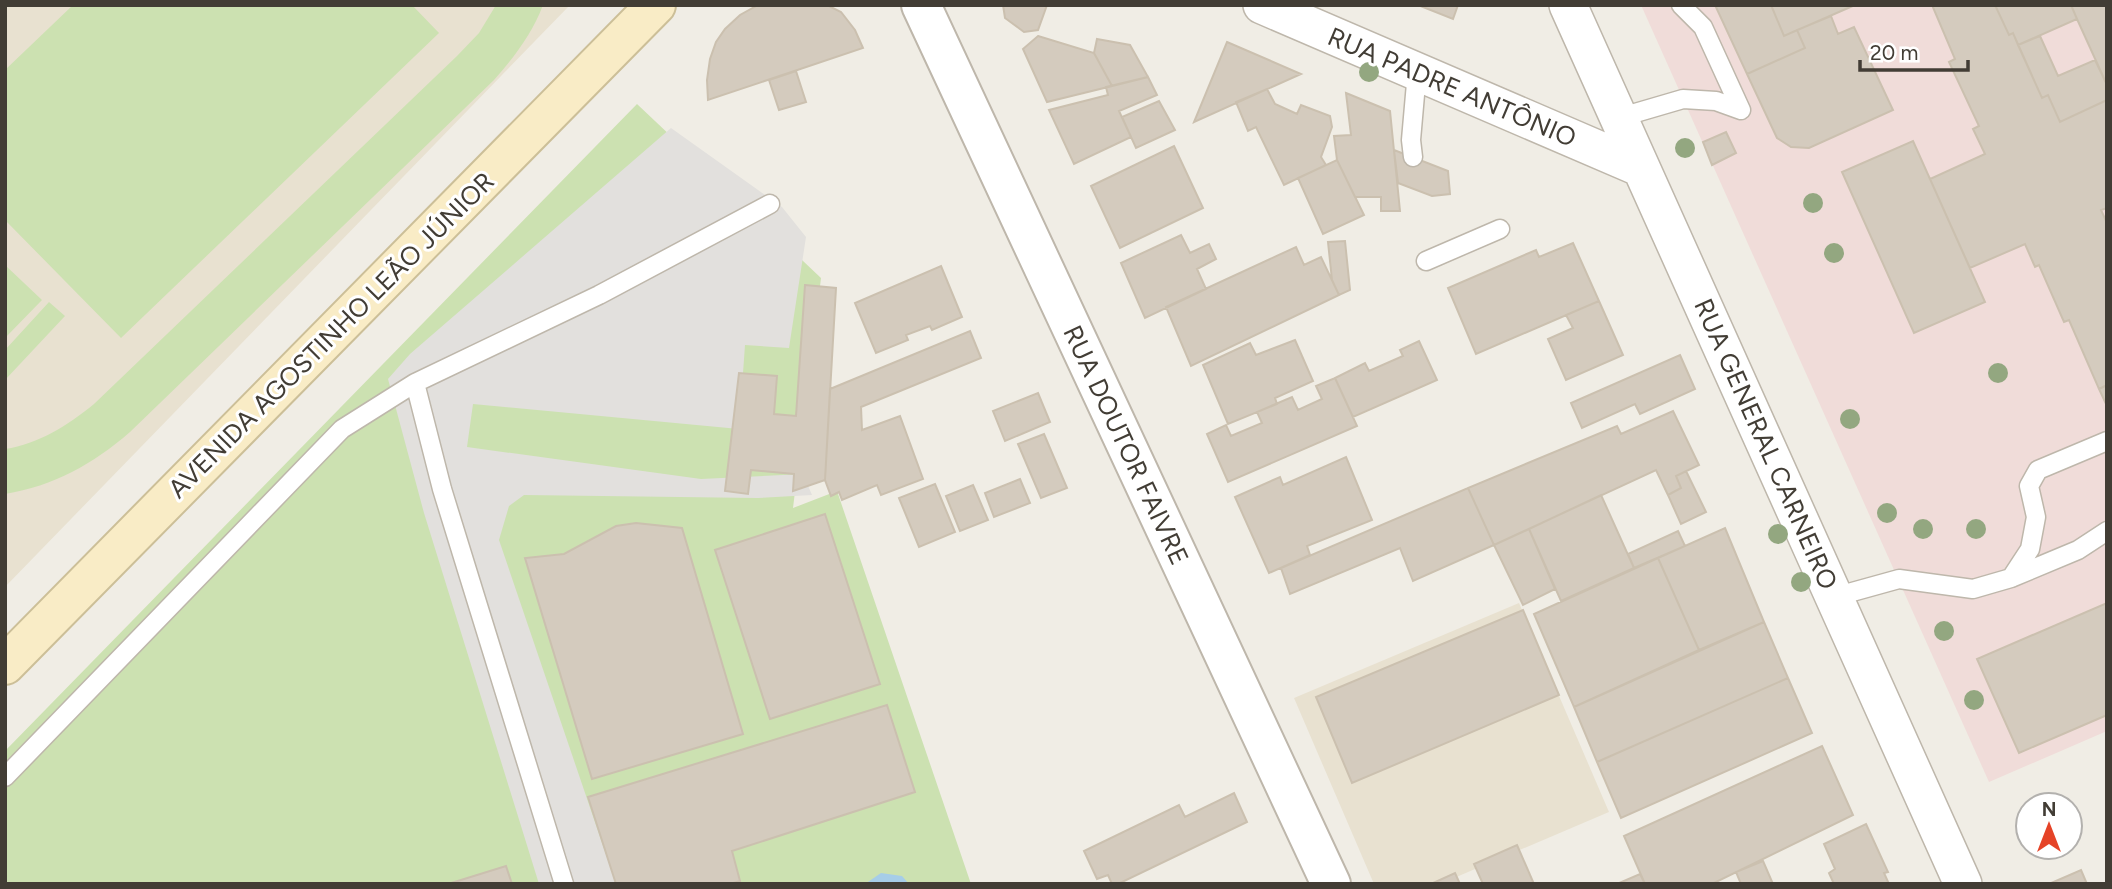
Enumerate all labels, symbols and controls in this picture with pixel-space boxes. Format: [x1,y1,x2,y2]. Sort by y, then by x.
street label: RUA PADRE ANTÔNIO [1323,20,1581,154]
scale bar [1860,28,1968,72]
text: 20 m [1870,40,1918,65]
street label: AVENIDA AGOSTINHO LEÃO JÚNIOR [161,165,501,505]
street label: RUA GENERAL CARNEIRO [1687,294,1845,594]
street label: RUA DOUTOR FAIVRE [1056,320,1196,570]
north arrow [2014,791,2084,861]
text: N [2042,798,2056,821]

